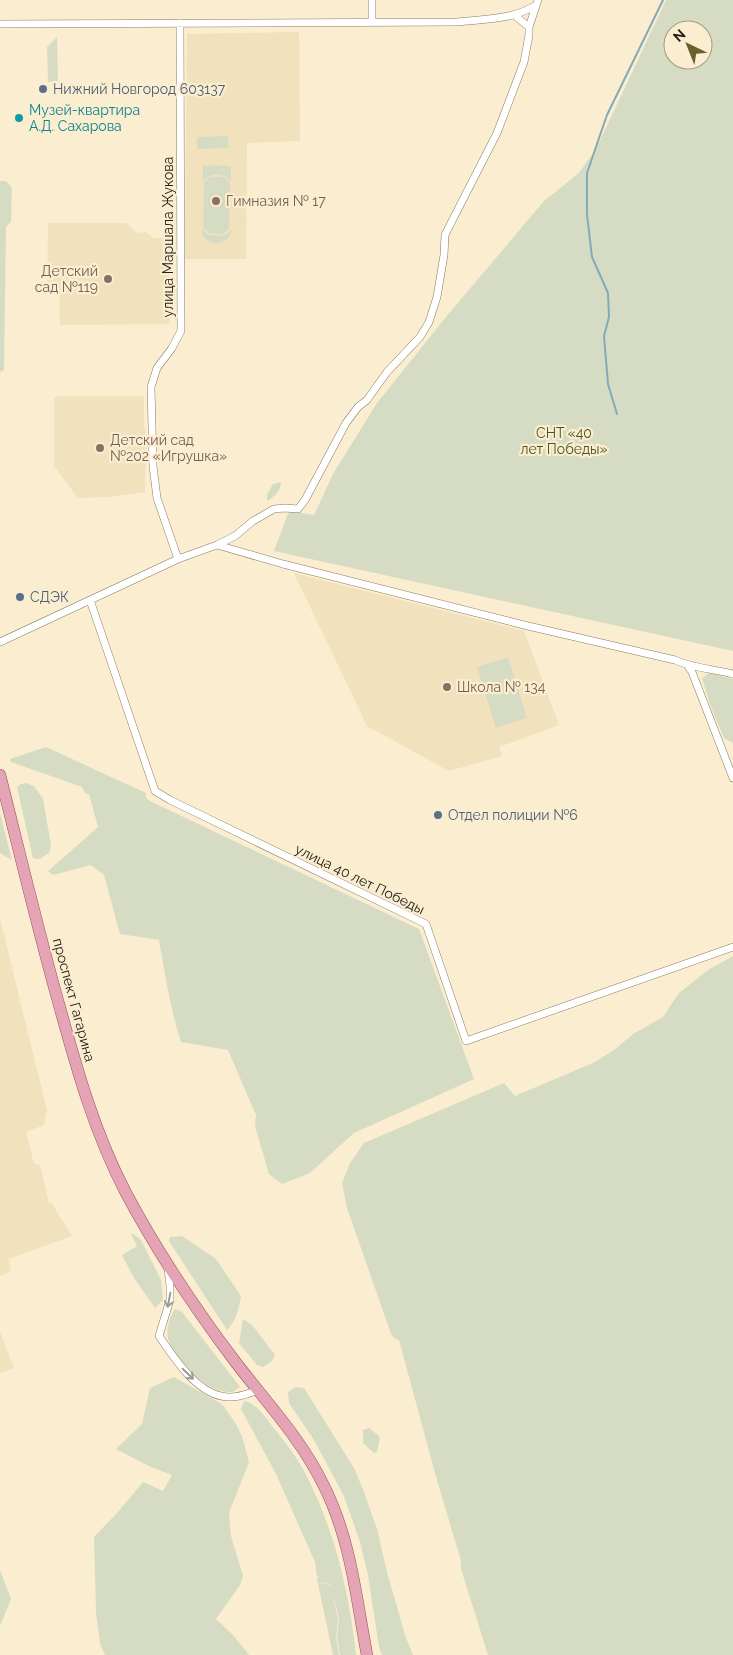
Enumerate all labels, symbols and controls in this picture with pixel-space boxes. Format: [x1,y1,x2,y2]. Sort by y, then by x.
north arrow [663,20,713,70]
text: N [670,26,688,45]
place label: Нижний Новгород 603137 [53,81,226,97]
marker: Нижний Новгород 603137 [37,83,49,95]
place label: Музей-квартира А.Д. Сахарова [29,102,140,134]
marker: Музей-квартира А.Д. Сахарова [13,112,25,124]
street label: улица Маршала Жукова [160,157,176,317]
place label: Гимназия № 17 [226,193,326,209]
marker: Гимназия № 17 [210,195,222,207]
place label: Детский сад №119 [35,263,98,295]
marker: Детский сад №119 [102,273,114,285]
park label: СНТ «40 лет Победы» [520,425,608,457]
place label: Детский сад №202 «Игрушка» [110,432,227,464]
marker: Детский сад №202 «Игрушка» [94,442,106,454]
place label: СДЭК [30,589,69,605]
marker: СДЭК [14,591,26,603]
place label: Школа № 134 [457,679,546,695]
marker: Школа № 134 [441,681,453,693]
place label: Отдел полиции №6 [448,807,578,823]
marker: Отдел полиции №6 [432,809,444,821]
street label: улица 40 лет Победы [293,841,427,917]
street label: проспект Гагарина [50,936,98,1064]
one-way arrow [163,1292,173,1308]
one-way arrow [182,1368,194,1380]

